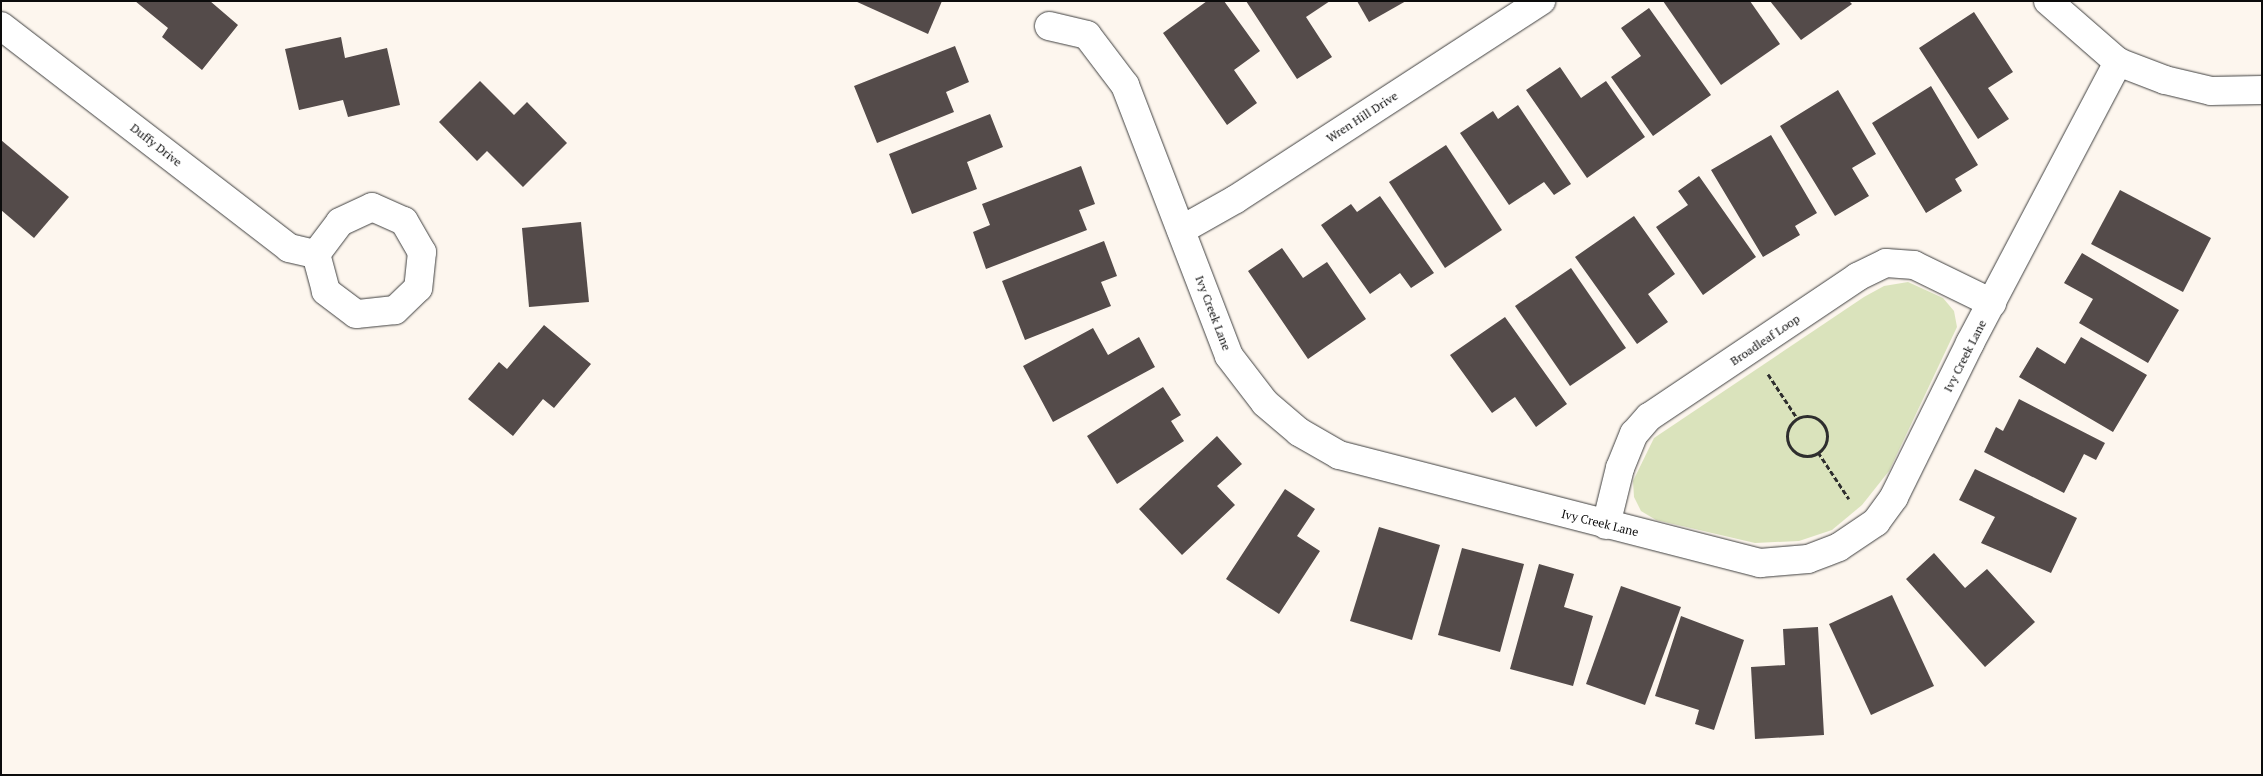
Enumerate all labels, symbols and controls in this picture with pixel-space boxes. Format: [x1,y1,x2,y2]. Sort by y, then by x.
street label: Wren Hill Drive [1324,89,1400,145]
street label: Duffy Drive [127,120,185,170]
street label: Ivy Creek Lane [1192,274,1234,352]
street label: Broadleaf Loop [1728,311,1802,369]
street label: Ivy Creek Lane [1941,318,1989,394]
street label: Ivy Creek Lane [1560,506,1640,540]

